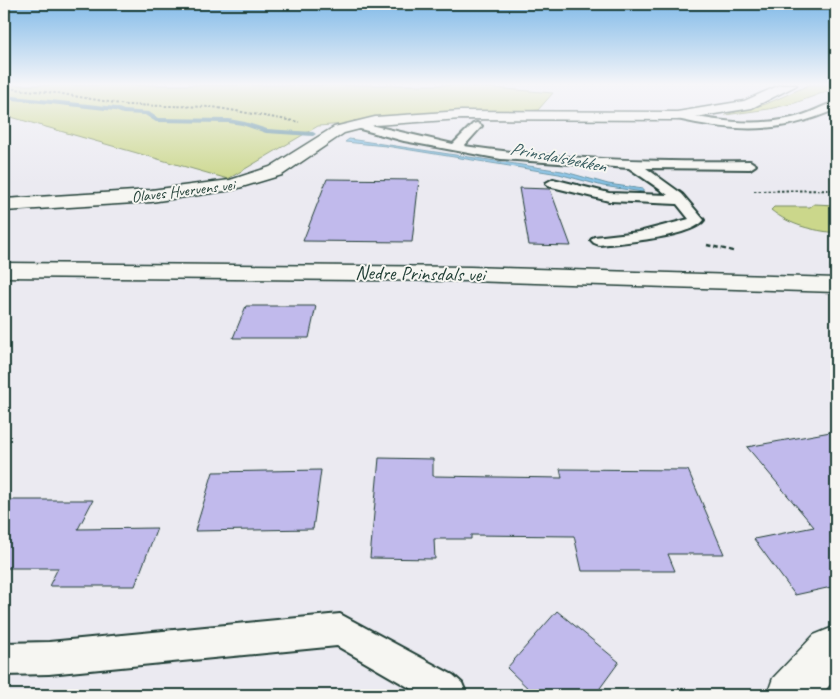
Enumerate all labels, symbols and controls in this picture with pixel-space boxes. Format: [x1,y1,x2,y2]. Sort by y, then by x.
water label: Prinsdalsbekken [508,137,609,177]
street label: Olaves Hvervens vei [130,175,238,207]
street label: Nedre Prinsdals vei [355,260,487,287]

